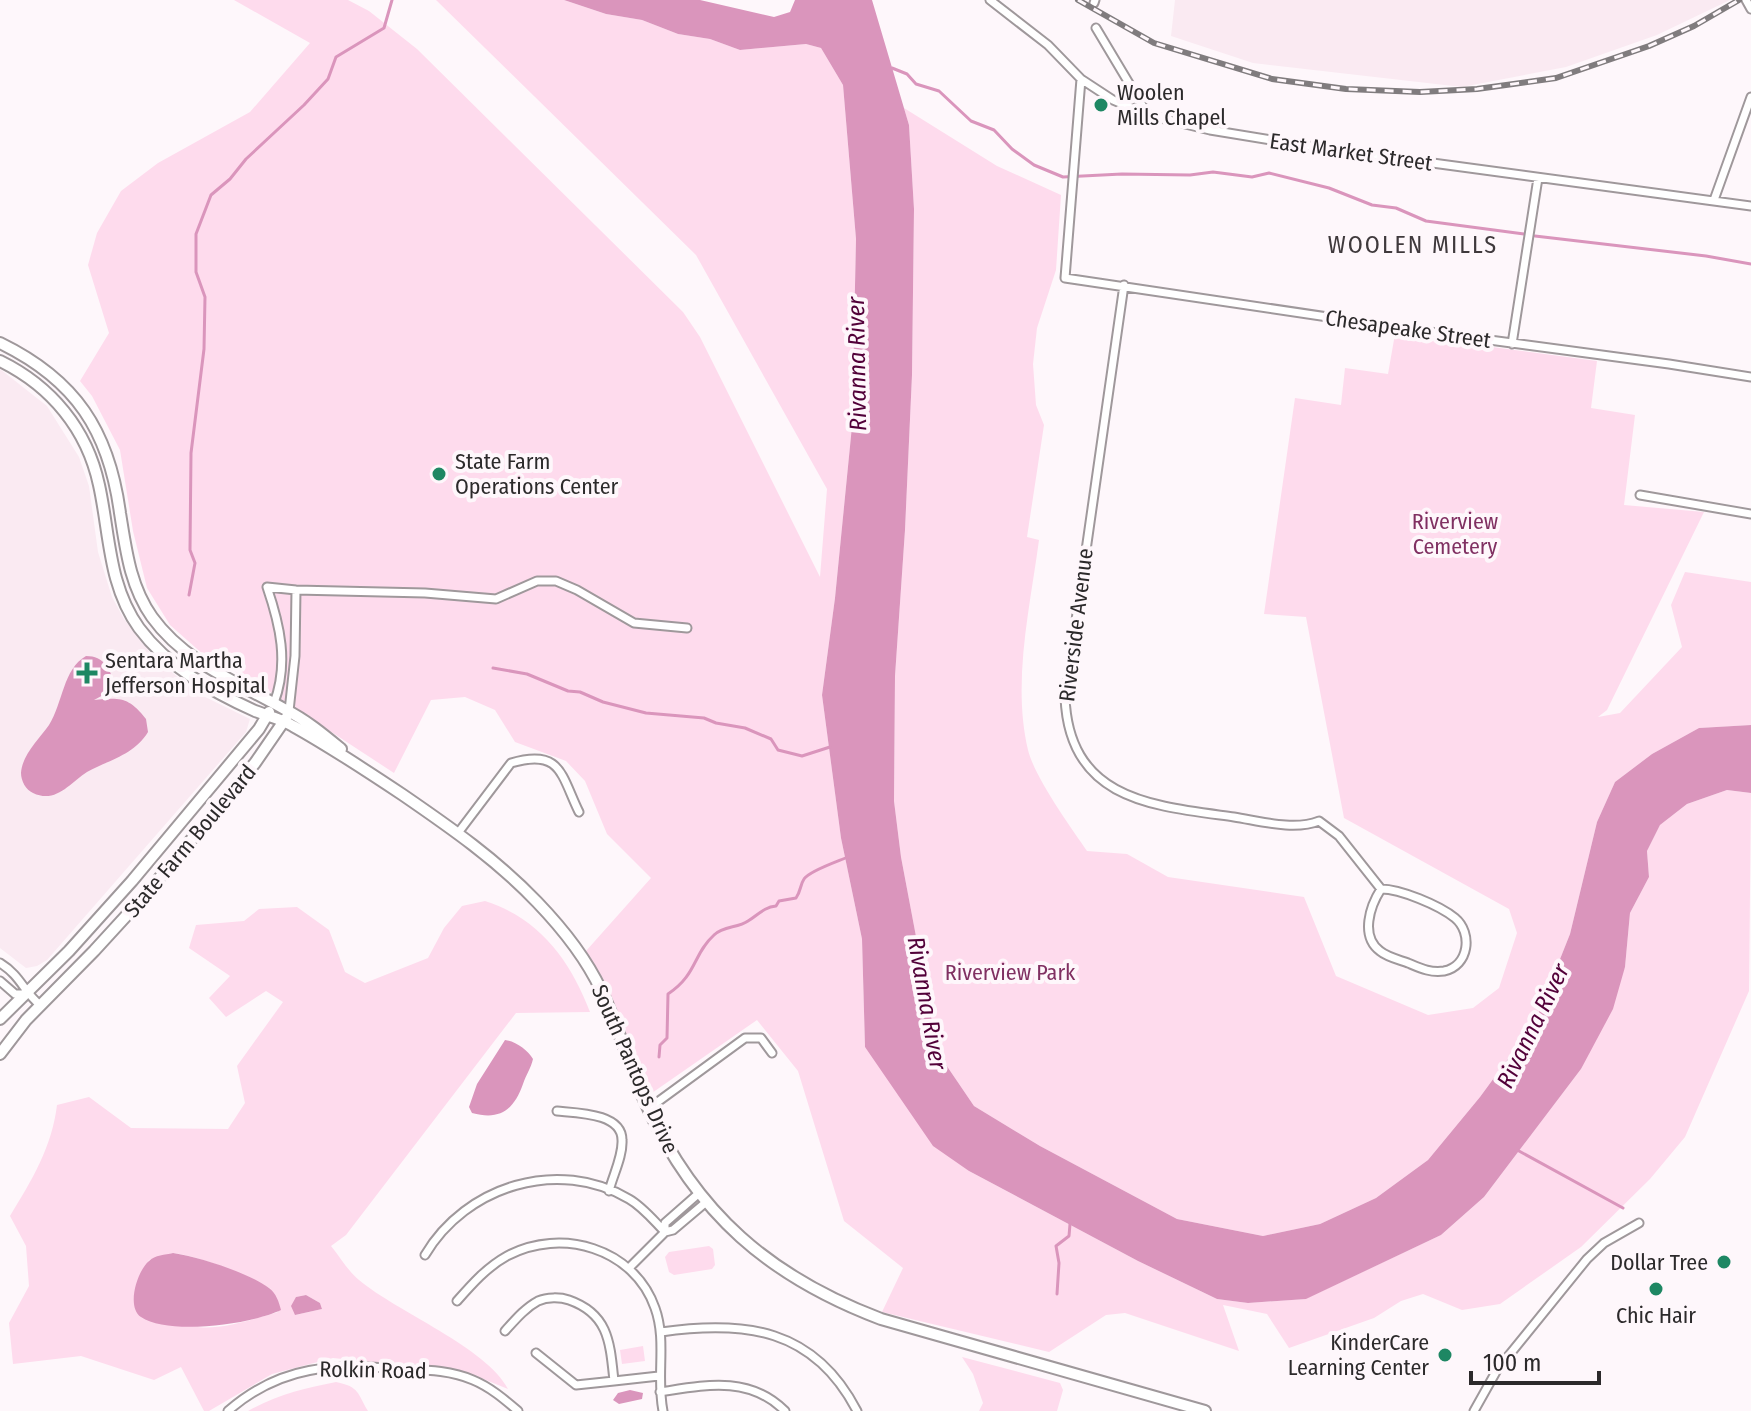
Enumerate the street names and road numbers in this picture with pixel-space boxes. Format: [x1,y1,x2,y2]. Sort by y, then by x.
street label: East Market Street [1268,127,1435,177]
street label: Chesapeake Street [1324,304,1493,354]
street label: Riverside Avenue [1053,547,1099,703]
street label: State Farm Boulevard [118,759,262,923]
street label: South Pantops Drive [586,980,684,1158]
street label: Rolkin Road [319,1356,427,1384]

